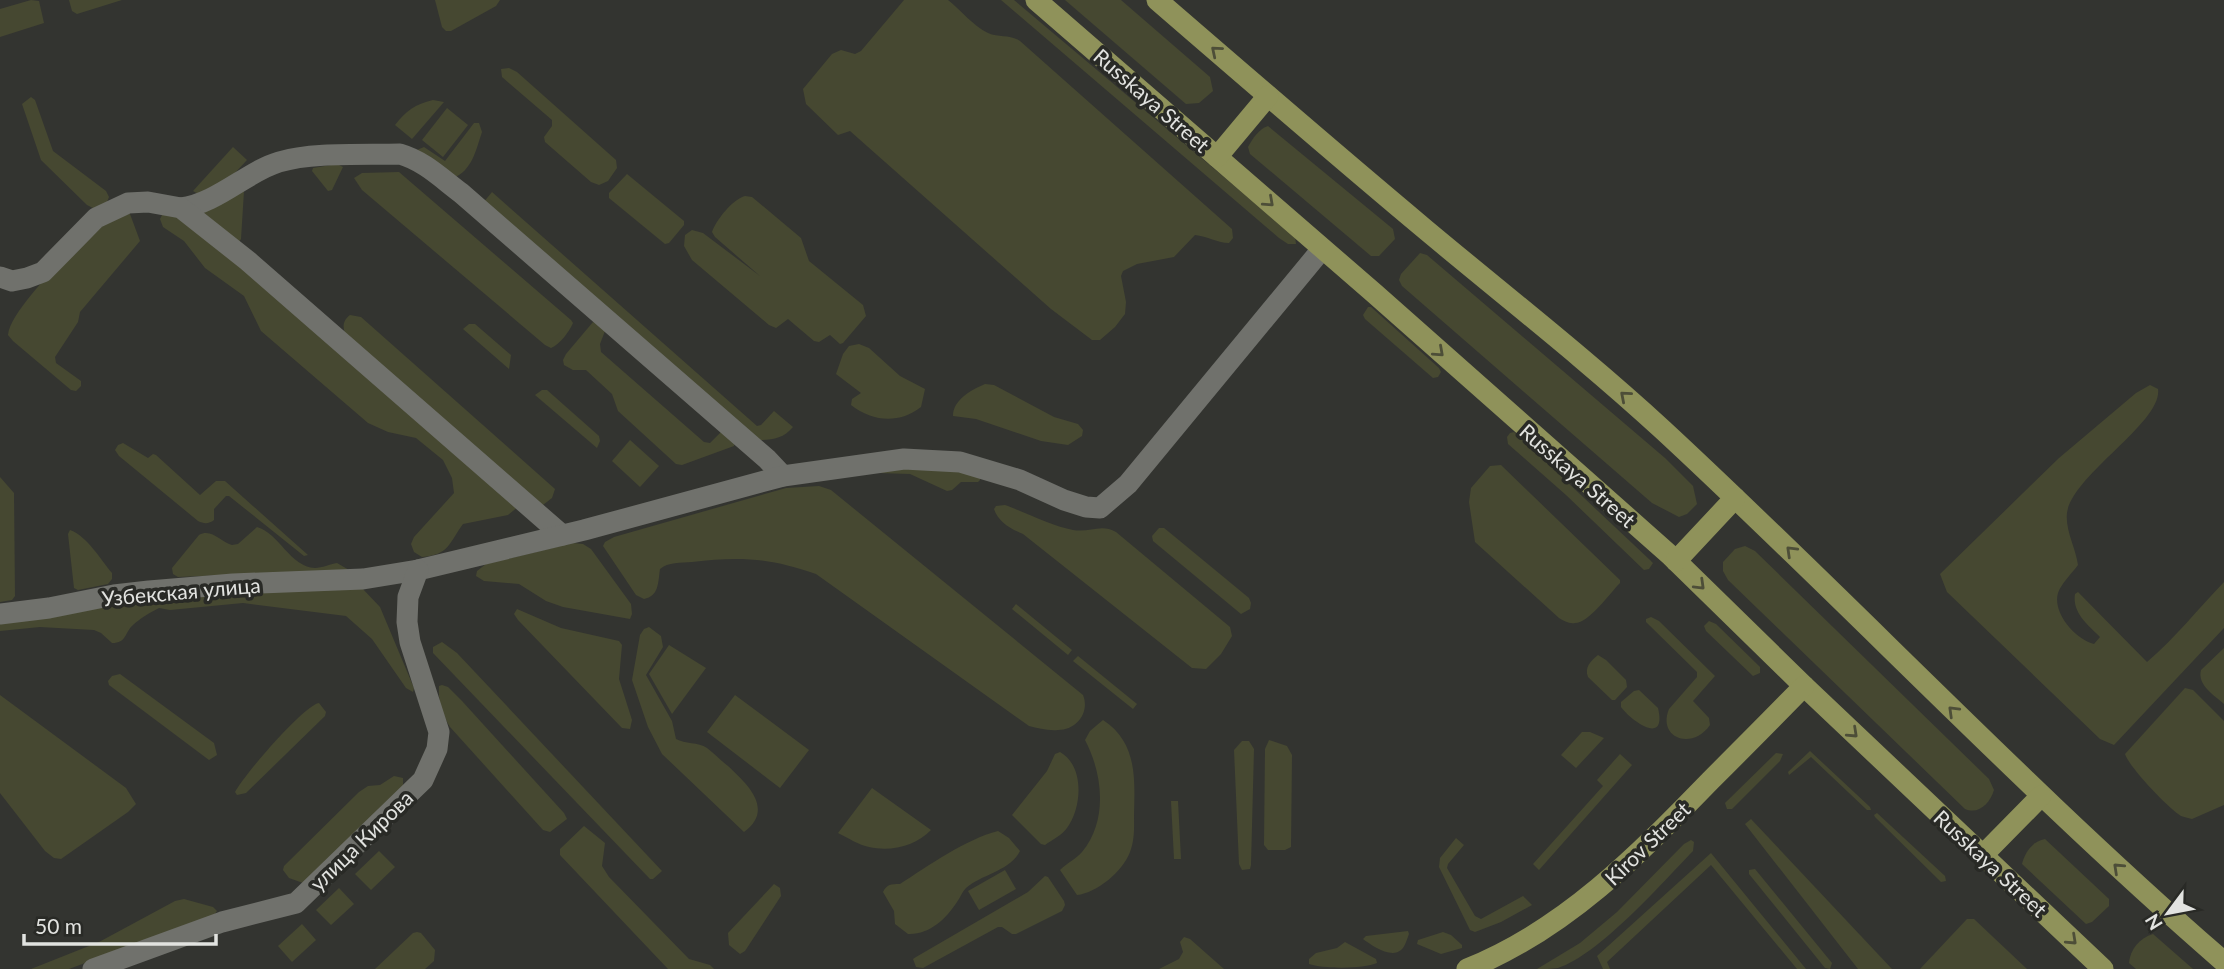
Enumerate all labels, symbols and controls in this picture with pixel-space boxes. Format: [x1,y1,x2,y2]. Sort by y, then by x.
street label: Russkaya Street [1089,43,1215,157]
one-way arrow [1211,47,1224,59]
one-way arrow [1260,194,1273,206]
one-way arrow [1431,344,1444,357]
one-way arrow [1620,392,1633,404]
street label: Russkaya Street [1515,418,1641,532]
one-way arrow [1786,547,1799,560]
street label: Узбекская улица [101,572,261,610]
one-way arrow [1692,577,1705,590]
one-way arrow [1949,706,1962,719]
one-way arrow [1845,725,1858,738]
street label: улица Кирова [304,785,418,895]
street label: Kirov Street [1599,796,1695,890]
street label: Russkaya Street [1929,804,2053,922]
one-way arrow [2113,863,2126,876]
north arrow [2133,878,2203,948]
scale bar [24,902,217,946]
text: N [2140,910,2167,935]
text: 50 m [35,913,82,938]
one-way arrow [2064,932,2077,945]

